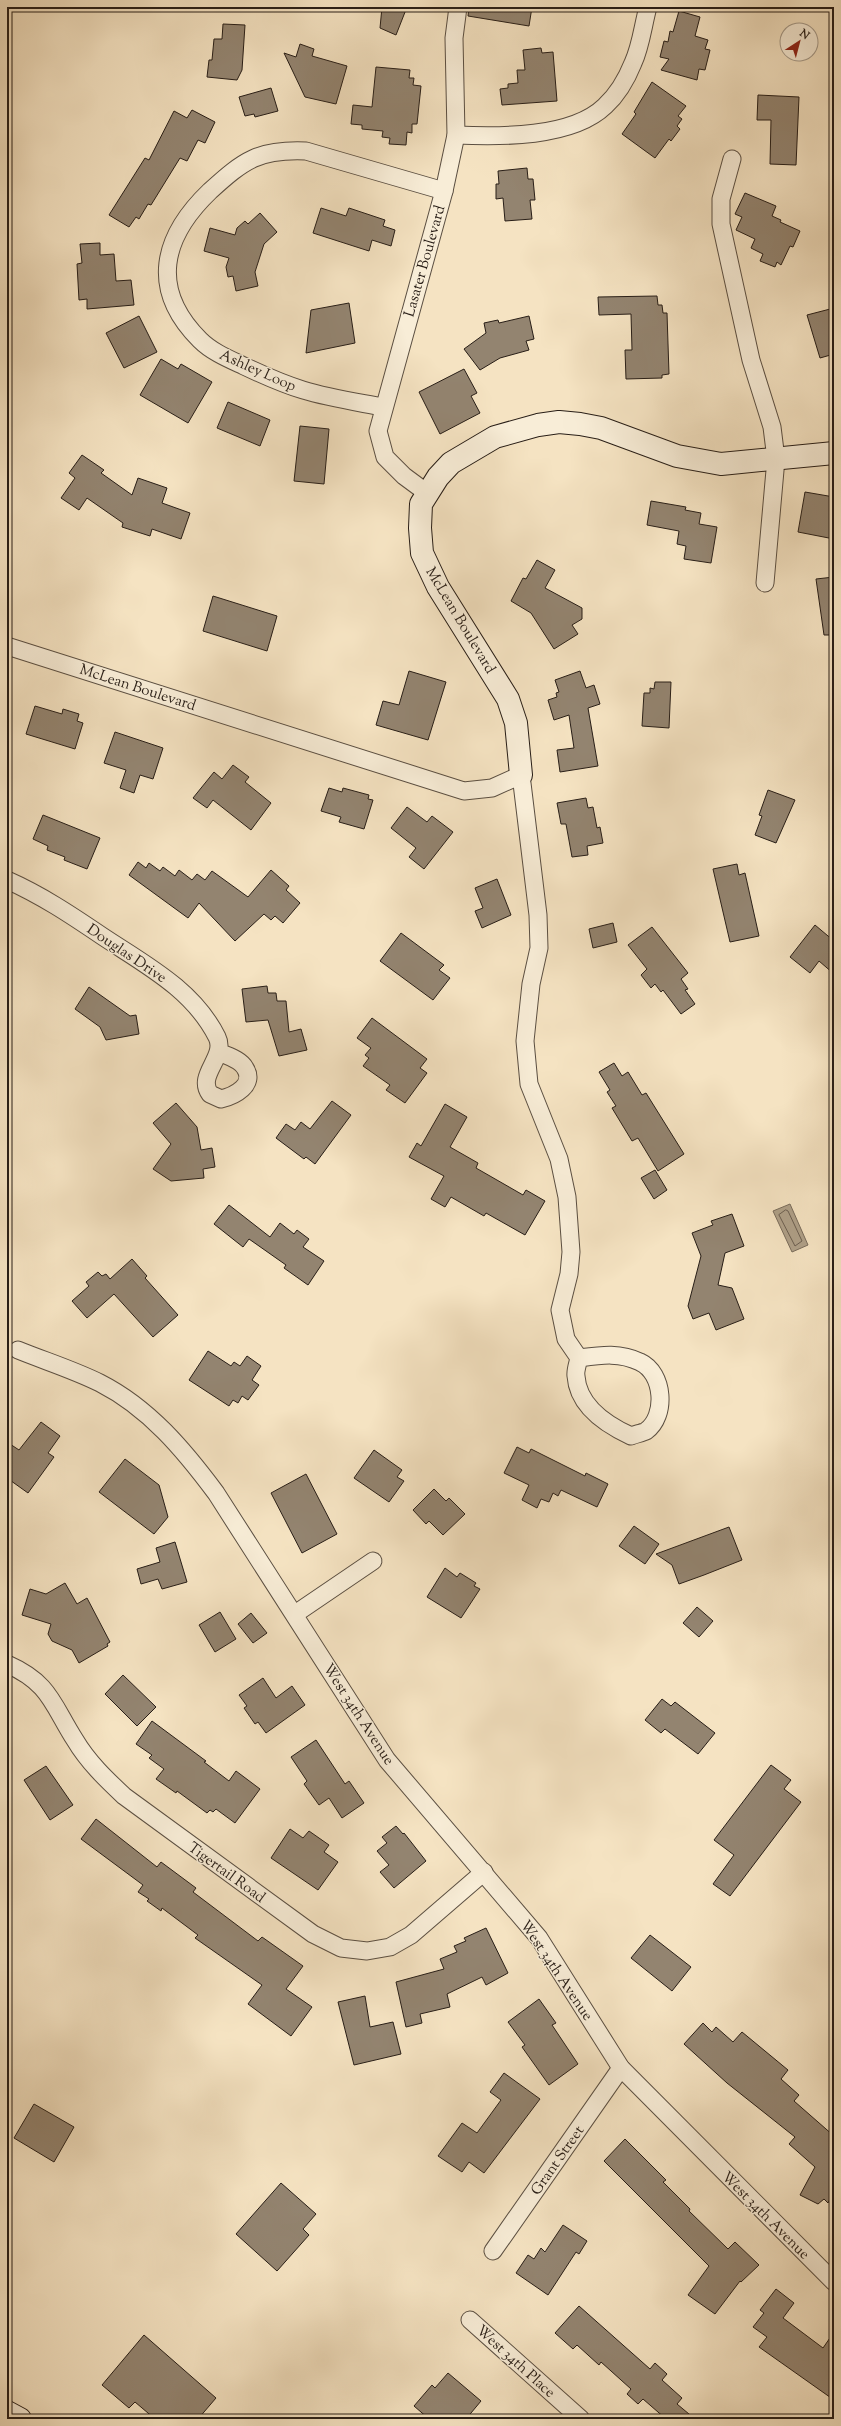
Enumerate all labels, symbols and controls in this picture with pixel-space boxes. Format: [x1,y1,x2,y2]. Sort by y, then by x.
north arrow [779,22,819,62]
text: N [795,25,813,44]
street label: Lasater Boulevard [399,203,452,320]
street label: Ashley Loop [216,345,299,398]
street label: McLean Boulevard [420,563,500,679]
street label: McLean Boulevard [77,660,199,717]
street label: Douglas Drive [82,920,170,989]
street label: West 34th Avenue [317,1660,398,1770]
street label: Tigertail Road [183,1838,270,1909]
street label: West 34th Avenue [514,1916,597,2025]
street label: Grant Street [527,2122,590,2200]
street label: West 34th Avenue [716,2167,814,2265]
street label: West 34th Place [471,2321,559,2403]

